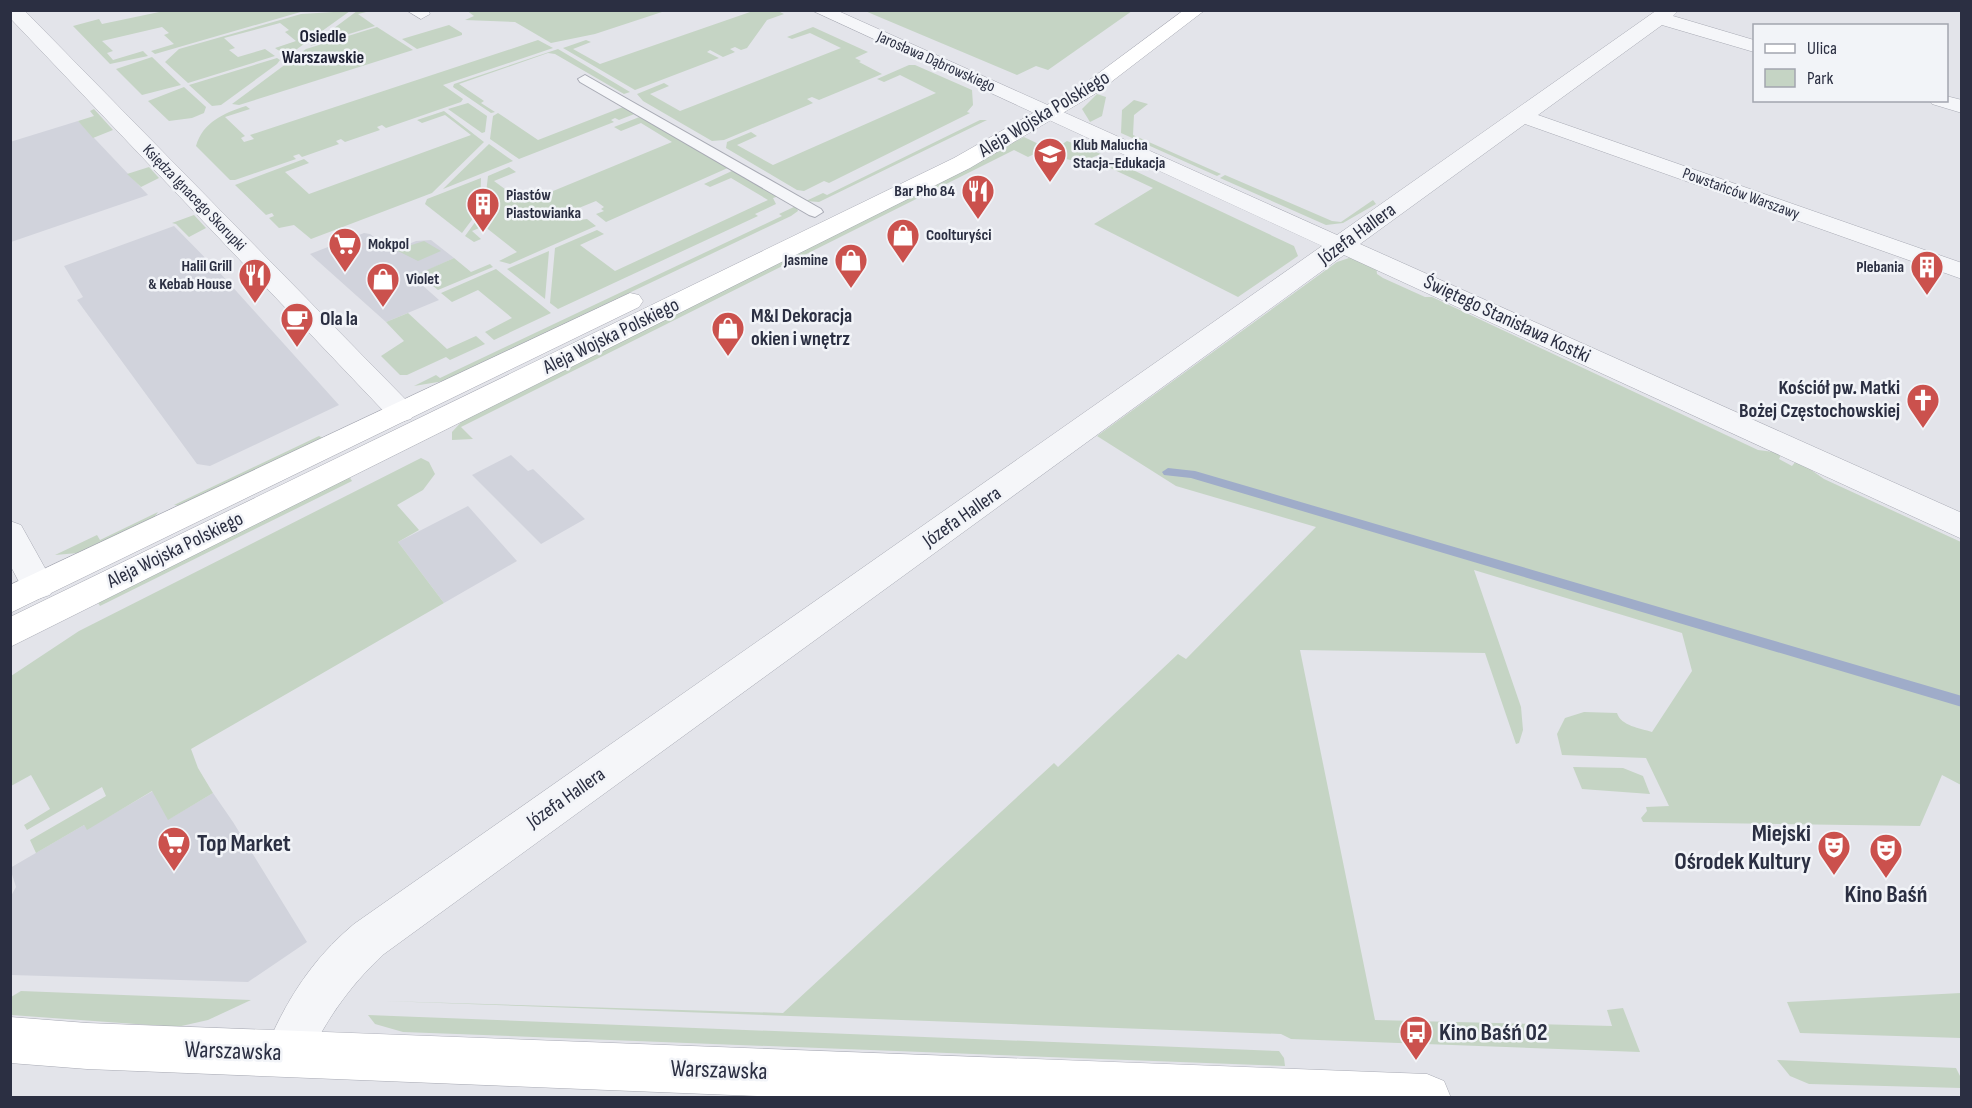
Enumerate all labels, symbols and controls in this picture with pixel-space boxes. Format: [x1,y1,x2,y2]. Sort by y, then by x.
legend [1753,24,1948,102]
district label: Osiedle Warszawskie [282,26,364,68]
street label: Jarosława Dąbrowskiego [873,27,998,97]
text: Ulica [1807,38,1837,59]
street label: Aleja Wojska Polskiego [973,65,1114,163]
text: Park [1807,68,1833,89]
school or university icon: Klub Malucha Stacja-Edukacja [1032,136,1068,183]
place label: Klub Malucha Stacja-Edukacja [1073,136,1165,173]
street label: Księdza Ignacego Skorupki [138,141,250,255]
street label: Powstańców Warszawy [1680,164,1802,224]
restaurant icon: Bar Pho 84 [960,173,996,220]
place label: Bar Pho 84 [894,182,956,201]
building icon: Piastów Piastowianka [465,186,501,233]
place label: Piastów Piastowianka [506,186,581,223]
street label: Józefa Hallera [1313,198,1400,271]
shop icon: Coolturyści [885,217,921,264]
supermarket icon: Mokpol [327,226,363,273]
place label: Coolturyści [926,226,991,245]
place label: Mokpol [368,235,409,254]
shop icon: Jasmine [833,242,869,289]
building icon: Plebania [1909,249,1945,296]
place label: Jasmine [783,251,828,270]
place label: Halil Grill & Kebab House [148,257,232,294]
restaurant icon: Halil Grill & Kebab House [237,257,273,304]
place label: Plebania [1856,258,1904,277]
shop icon: Violet [365,261,401,308]
place label: Violet [406,270,439,289]
street label: Świętego Stanisława Kostki [1420,270,1594,368]
street label: Aleja Wojska Polskiego [538,293,683,380]
cafe icon: Ola la [279,301,315,348]
place label: M&I Dekoracja okien i wnętrz [751,304,852,351]
place label: Ola la [320,307,358,331]
shop icon: M&I Dekoracja okien i wnętrz [710,310,746,357]
place label: Kościół pw. Matki Bożej Częstochowskiej [1739,376,1900,423]
church icon: Kościół pw. Matki Bożej Częstochowskiej [1905,382,1941,429]
street label: Józefa Hallera [917,481,1006,553]
street label: Aleja Wojska Polskiego [102,507,247,594]
street label: Józefa Hallera [521,762,610,834]
place label: Miejski Ośrodek Kultury [1674,819,1811,876]
supermarket icon: Top Market [156,825,192,872]
place label: Top Market [197,829,291,858]
theatre icon: Miejski Ośrodek Kultury [1816,829,1852,876]
theatre icon: Kino Baśń [1868,832,1904,879]
place label: Kino Baśń [1845,880,1927,909]
bus stop icon: Kino Baśń 02 [1398,1014,1434,1061]
place label: Kino Baśń 02 [1439,1018,1548,1047]
street label: Warszawska [184,1035,282,1067]
street label: Warszawska [670,1054,768,1086]

